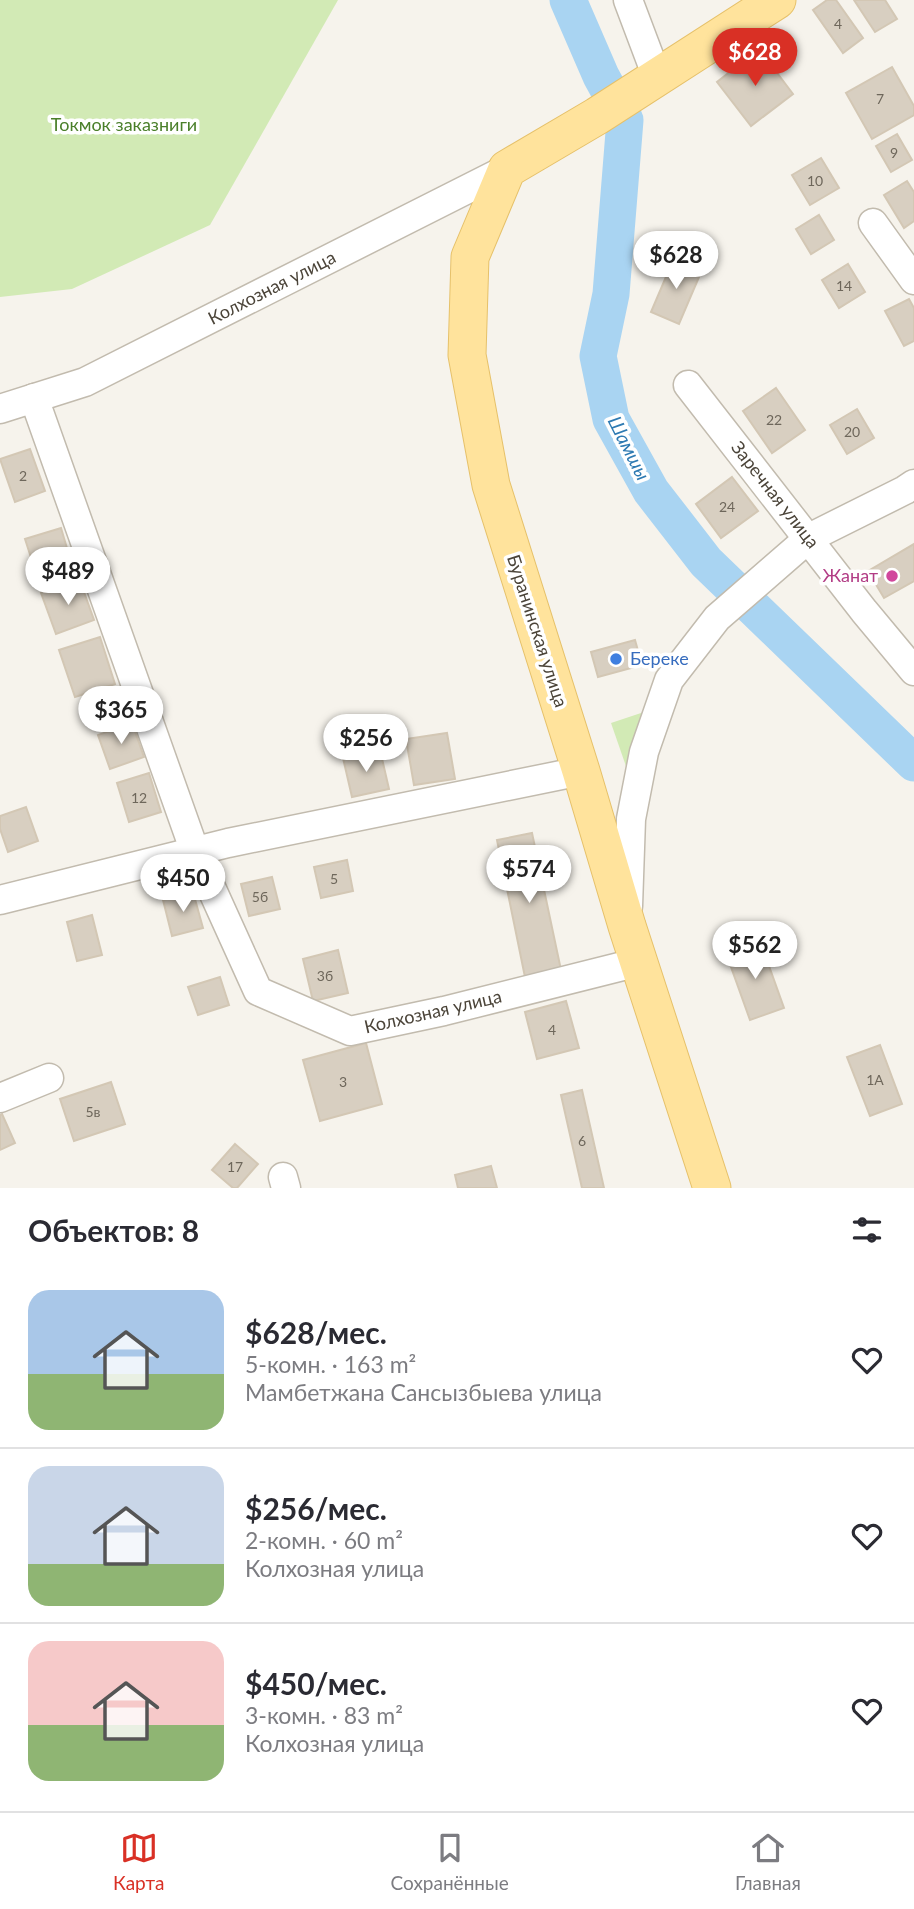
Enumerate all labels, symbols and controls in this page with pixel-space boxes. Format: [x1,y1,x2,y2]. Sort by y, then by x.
house number: 4 [834,15,842,32]
pin: $628 [714,28,796,88]
text: $628 [728,37,782,65]
house number: 7 [876,90,884,107]
park label: Токмок заказниги [51,113,197,135]
house number: 9 [890,144,898,161]
house number: 10 [807,172,823,189]
pin: $628 [635,232,717,291]
text: $628 [649,240,703,268]
street label: Колхозная улица [204,245,339,329]
house number: 14 [836,277,852,294]
house number: 22 [766,411,782,428]
water label: Шамшы [604,412,655,484]
house number: 20 [844,423,860,440]
street label: Заречная улица [727,436,824,552]
house number: 2 [19,467,27,484]
house number: 24 [719,498,735,515]
pin: $489 [27,548,109,607]
street label: Буранинская улица [503,552,573,710]
text: $489 [41,556,95,584]
place label: Жанат [823,564,878,586]
marker: Жанат [884,568,900,584]
place label: Береке [630,647,689,669]
marker: Береке [608,651,624,667]
pin: $365 [80,686,162,746]
text: $365 [94,695,148,723]
pin: $256 [325,714,407,774]
text: $256 [339,723,393,751]
house number: 12 [131,789,147,806]
pin: $574 [488,846,570,905]
text: $574 [502,854,556,882]
pin: $450 [142,855,224,914]
text: $450 [156,863,210,891]
house number: 5 [330,870,338,887]
house number: 5б [252,888,268,905]
pin: $562 [714,922,796,981]
text: $562 [728,930,782,958]
house number: 3б [317,967,333,984]
street label: Колхозная улица [362,985,504,1038]
house number: 4 [548,1021,556,1038]
house number: 1А [866,1071,884,1088]
house number: 3 [339,1073,347,1090]
house number: 5в [85,1103,101,1120]
house number: 6 [578,1132,586,1149]
house number: 17 [227,1158,243,1175]
icon: filters [848,1211,886,1249]
text: Объектов: 8 [28,1212,199,1248]
text: $628/мес. [245,1314,387,1350]
icon: home [84,1318,168,1402]
icon: heart [848,1341,886,1379]
text: 5-комн. · 163 m² [245,1350,416,1378]
text: Мамбетжана Сансызбыева улица [245,1378,602,1406]
text: $256/мес. [245,1490,387,1526]
icon: home [84,1494,168,1578]
icon: heart [848,1517,886,1555]
text: 2-комн. · 60 m² [245,1526,403,1554]
text: Колхозная улица [245,1554,424,1582]
text: $450/мес. [245,1665,387,1701]
icon: home [84,1669,168,1753]
icon: heart [848,1692,886,1730]
text: 3-комн. · 83 m² [245,1701,403,1729]
text: Колхозная улица [245,1729,424,1757]
tab: Карта [113,1829,164,1894]
tab: Сохранённые [391,1829,509,1894]
tab: Главная [735,1829,801,1894]

